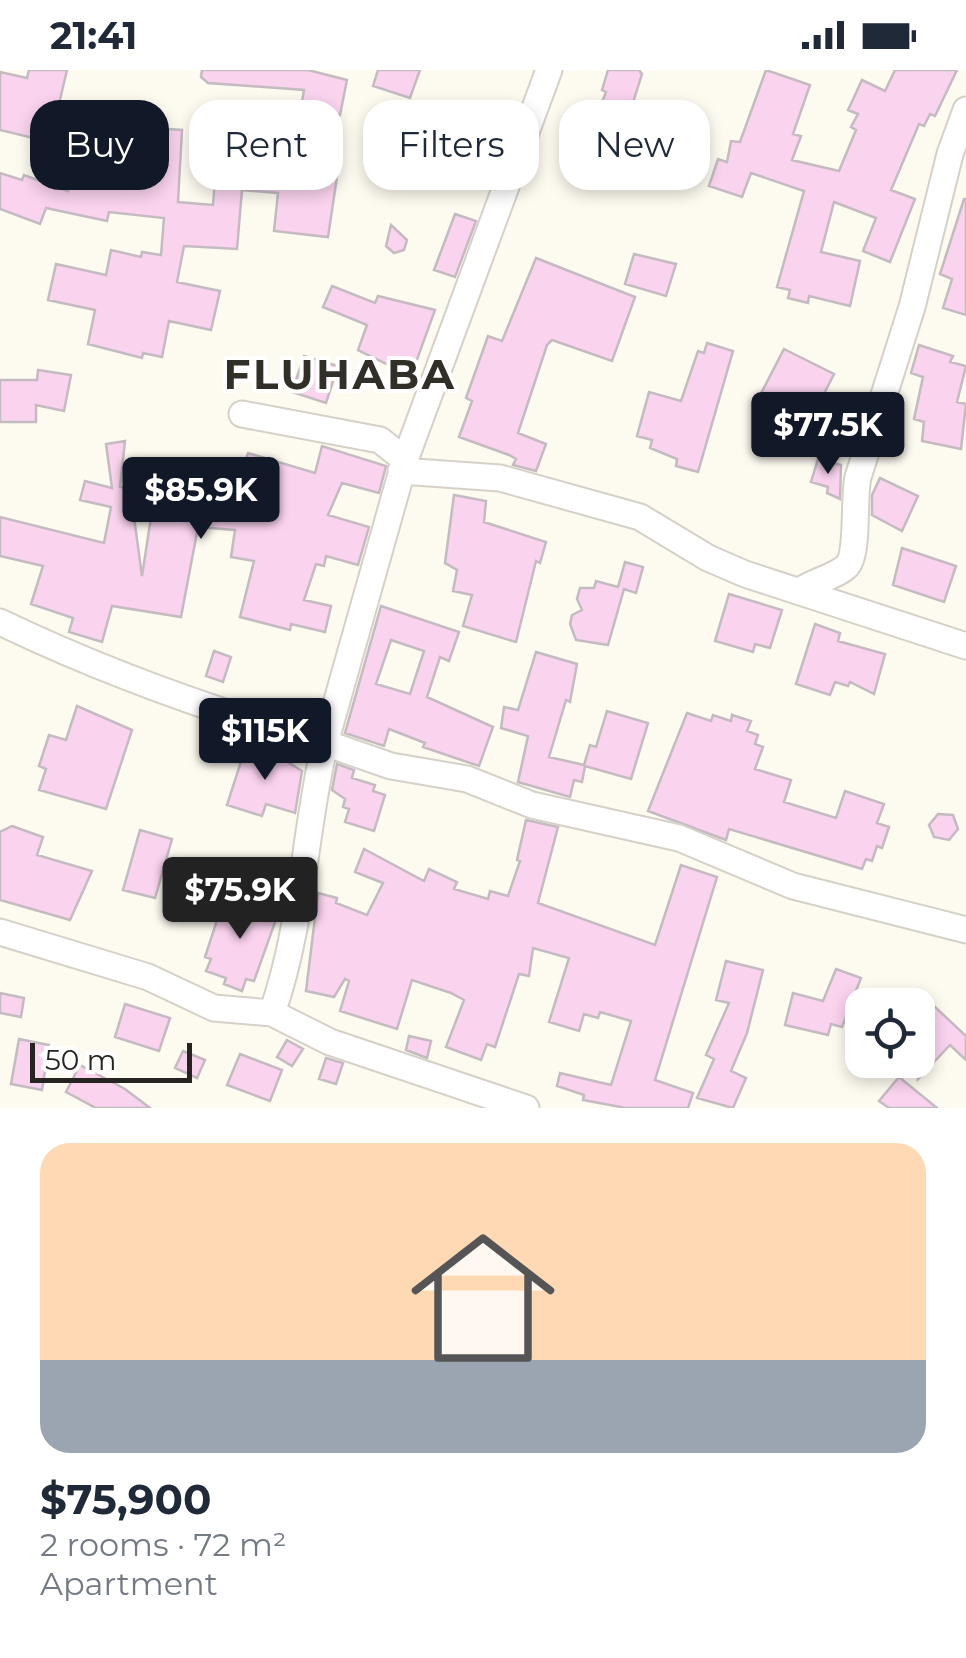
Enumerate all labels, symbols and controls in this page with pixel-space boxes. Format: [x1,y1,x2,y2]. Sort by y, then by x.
text: 21:41 [50,12,137,59]
chip: Buy [30,100,169,190]
chip: Rent [189,100,343,190]
chip: Filters [363,100,539,190]
chip: New [559,100,710,190]
district label: FLUHABA [224,348,456,400]
pin: $77.5K [747,392,909,477]
text: $77.5K [773,405,883,444]
pin: $85.9K [120,457,282,542]
text: $85.9K [144,470,258,509]
pin: $115K [195,698,335,783]
text: $115K [221,711,309,750]
pin: $75.9K [159,857,321,942]
text: $75.9K [185,870,295,909]
map controls [845,988,935,1078]
button: locate [845,988,935,1078]
scale bar [30,1038,192,1083]
text: 50 m [45,1043,116,1077]
icon: home [393,1208,573,1388]
text: $75,900 [40,1473,212,1525]
text: 2 rooms · 72 m² [40,1525,287,1564]
text: Apartment [40,1564,218,1603]

